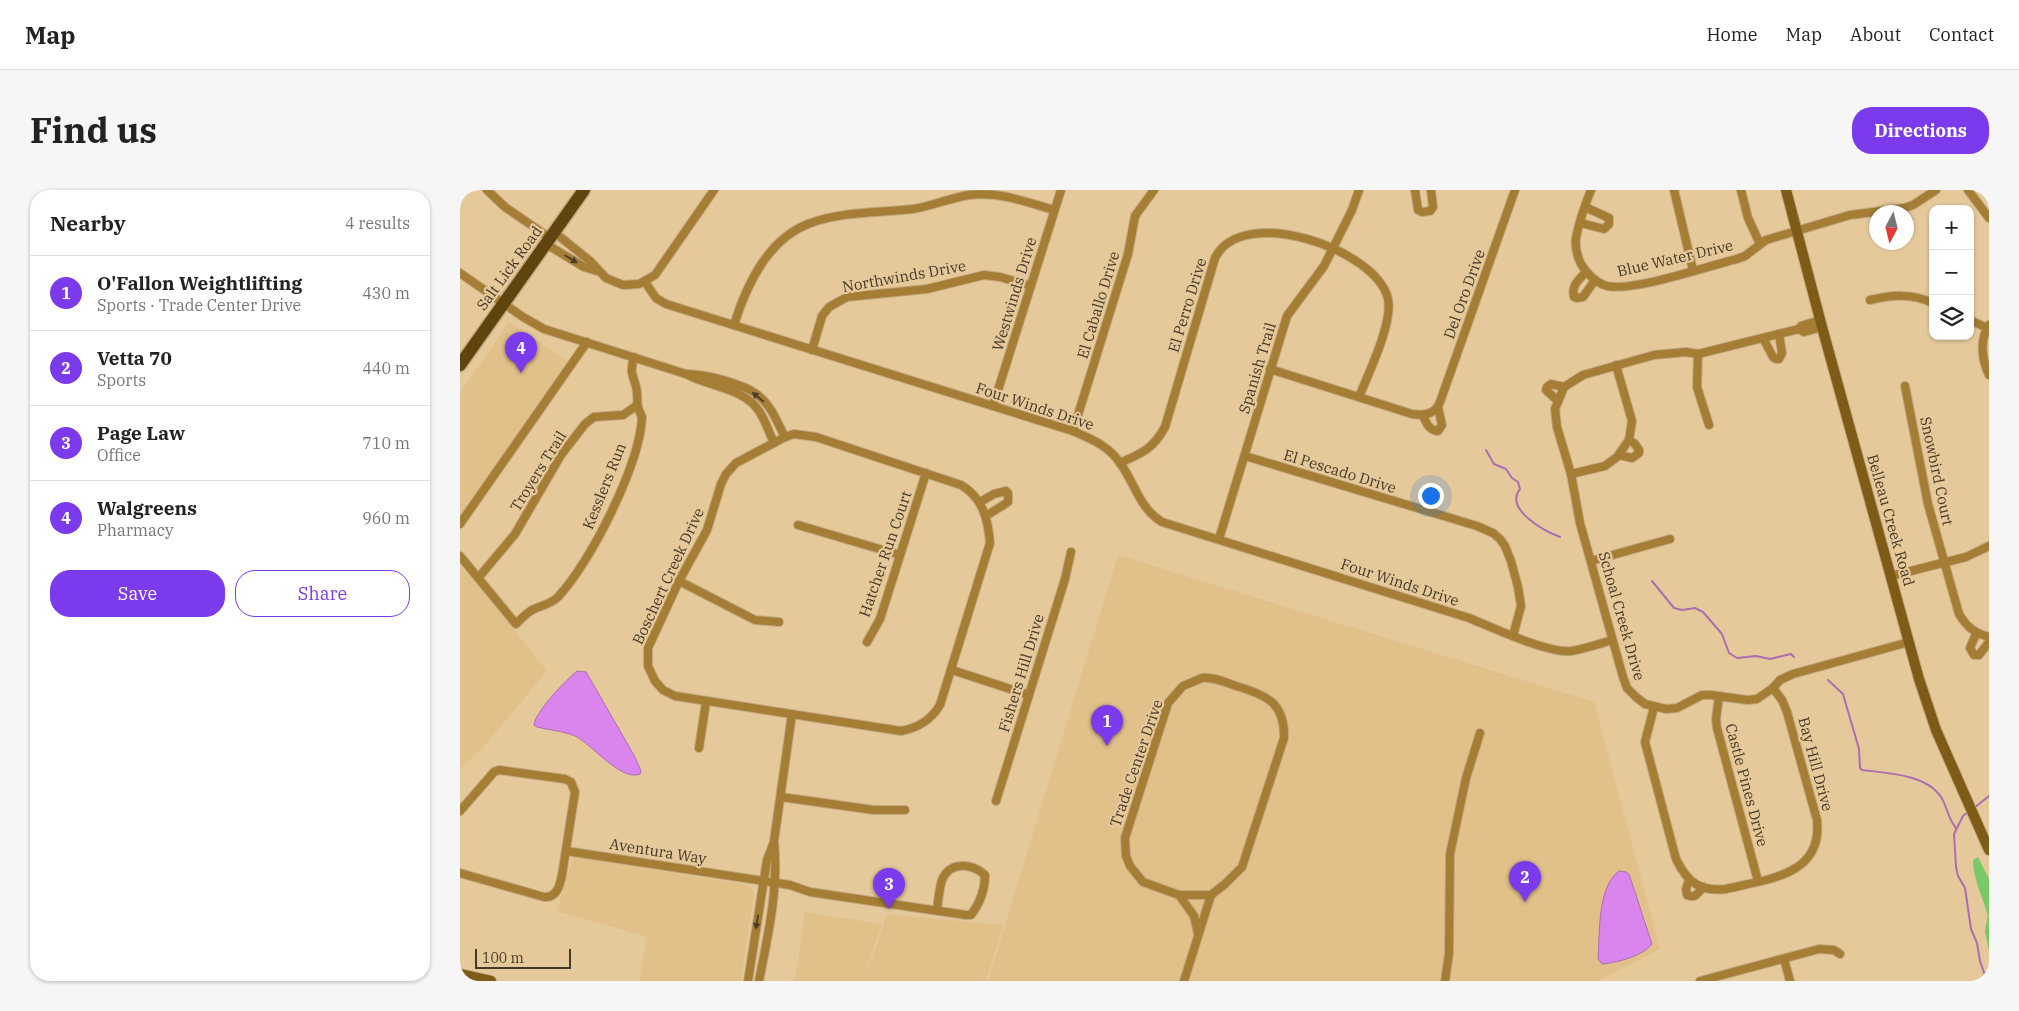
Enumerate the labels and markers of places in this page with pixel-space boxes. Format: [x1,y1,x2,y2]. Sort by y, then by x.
pin: 4 [505,332,537,373]
pin: 1 [1091,705,1123,746]
pin: 2 [1509,861,1541,902]
pin: 3 [873,868,905,909]

